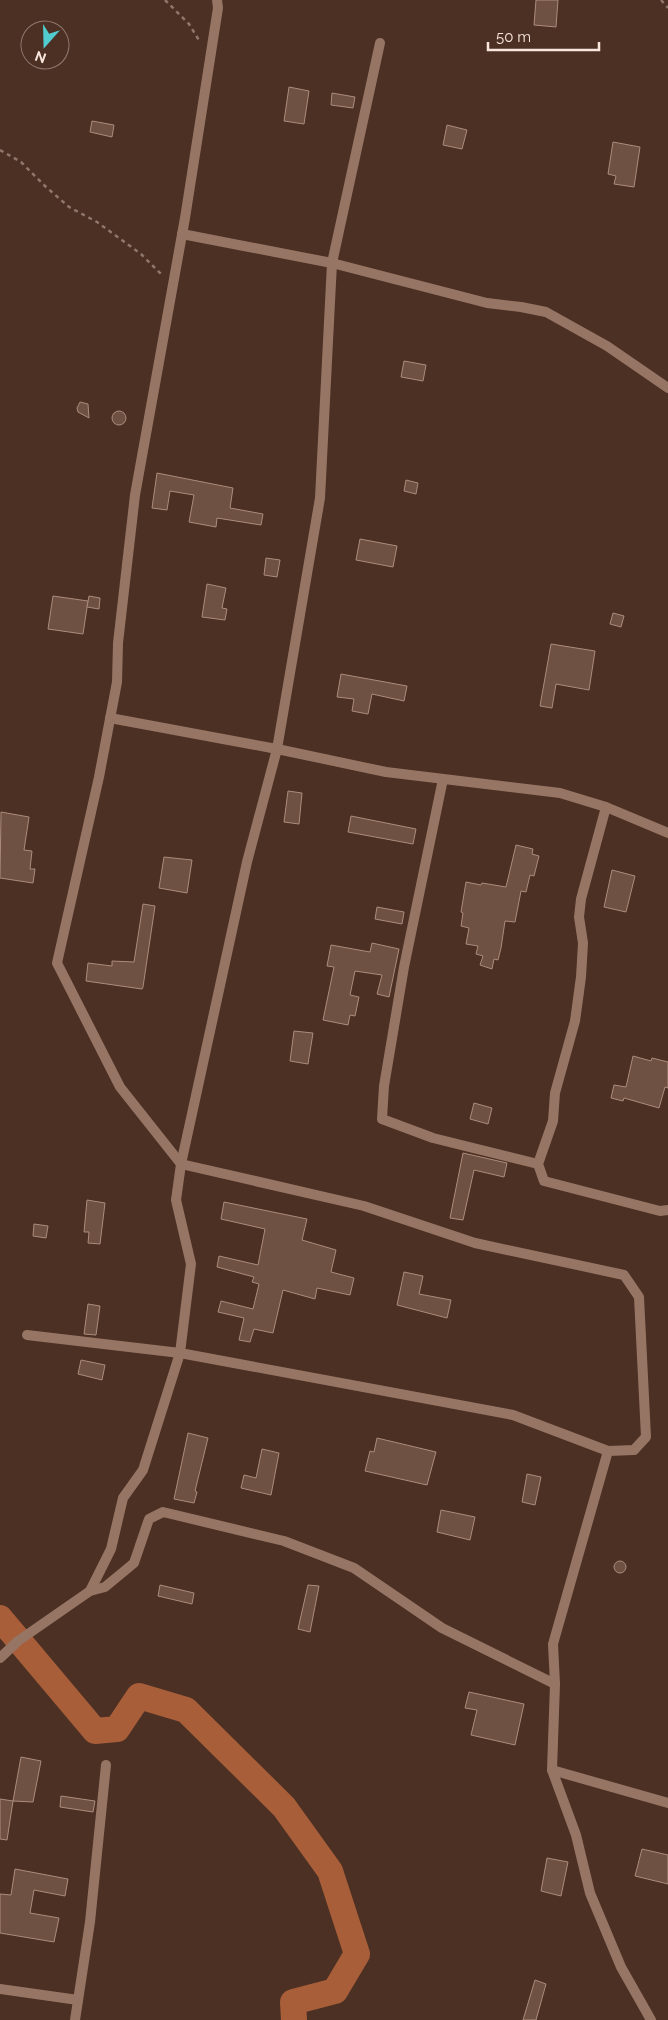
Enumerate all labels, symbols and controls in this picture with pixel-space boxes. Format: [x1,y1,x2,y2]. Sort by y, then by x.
north arrow [20,20,70,70]
scale bar [488,20,599,52]
text: 50 m [496,28,531,46]
text: N [33,48,48,67]

